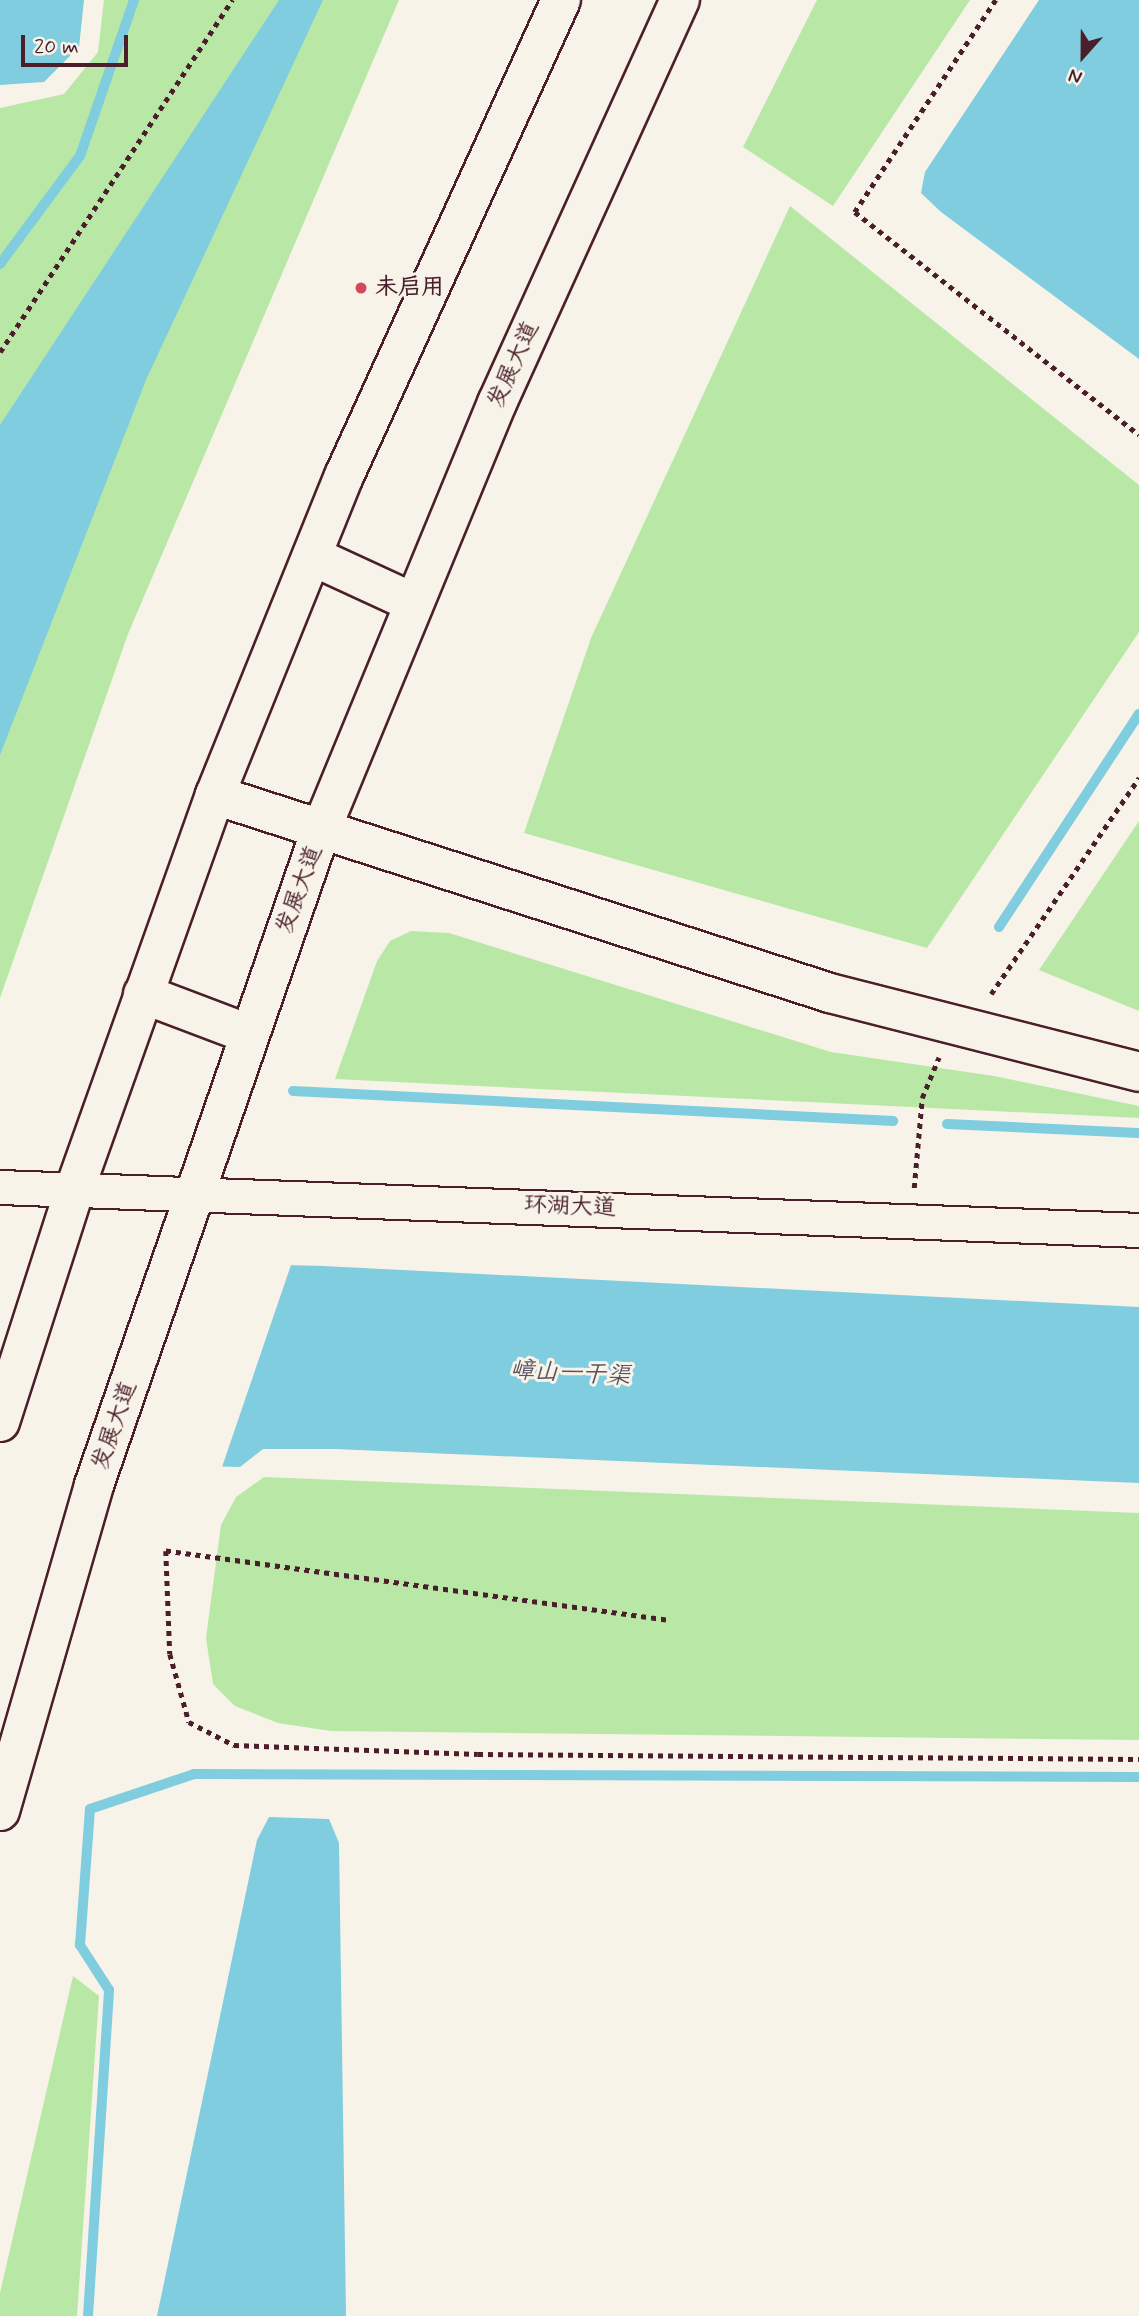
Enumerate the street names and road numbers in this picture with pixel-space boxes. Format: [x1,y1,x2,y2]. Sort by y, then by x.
street label: 发展大道 [483,317,545,413]
street label: 发展大道 [271,842,329,938]
street label: 环湖大道 [524,1192,616,1222]
street label: 发展大道 [87,1378,143,1474]

